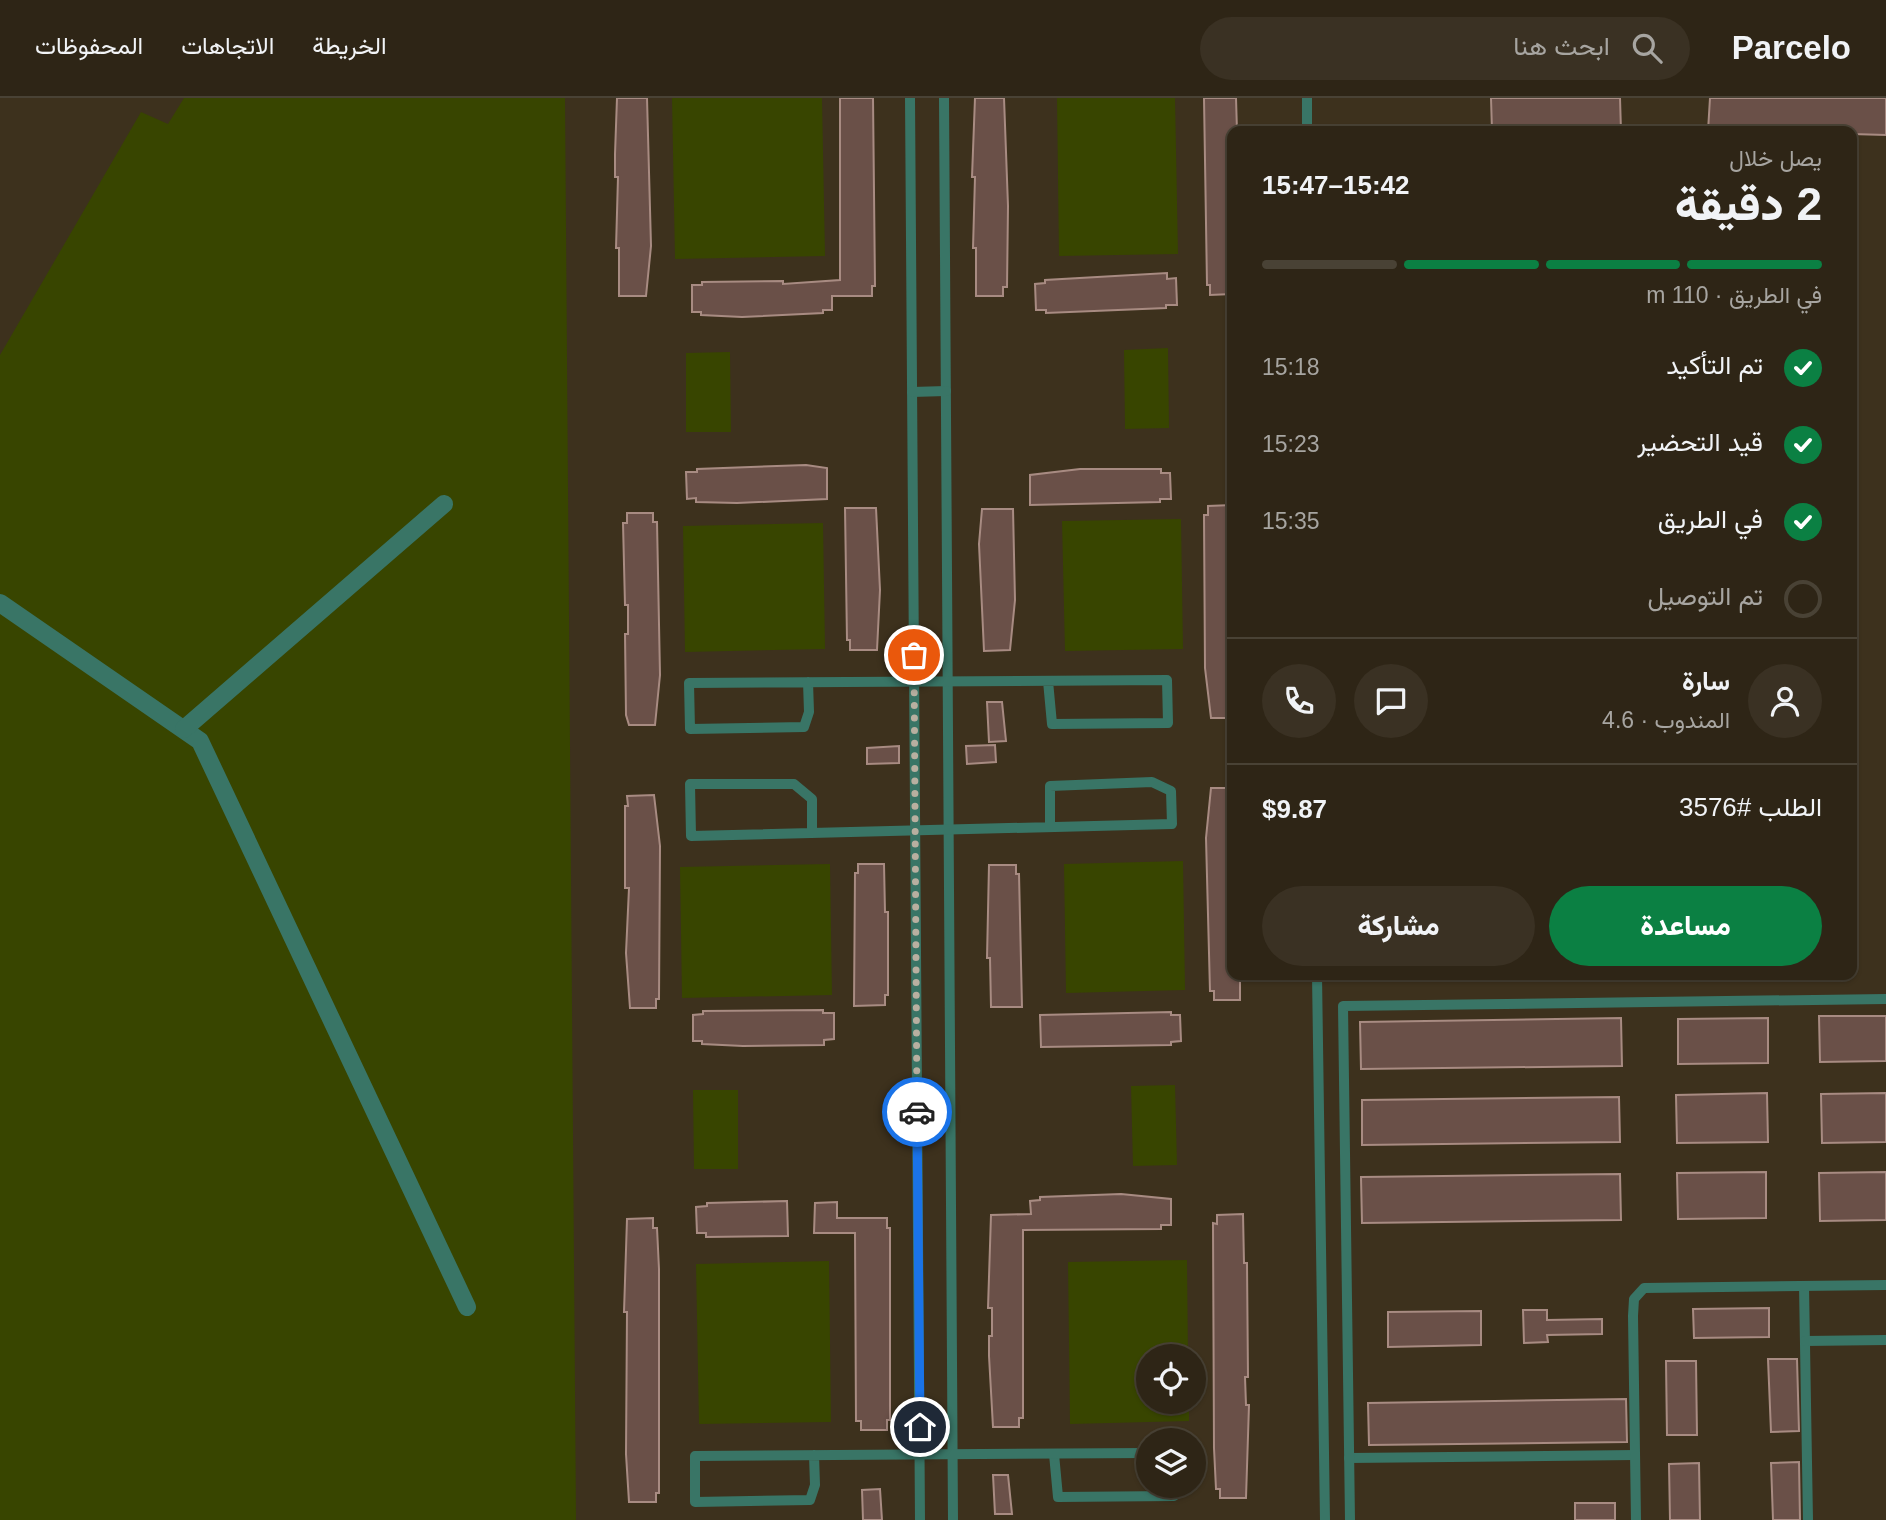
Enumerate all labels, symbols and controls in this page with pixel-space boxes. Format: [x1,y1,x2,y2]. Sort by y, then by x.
search box [1200,17,1690,80]
icon: search [1628,29,1666,67]
text: Parcelo [1732,29,1851,66]
text: ابحث هنا [1513,31,1610,61]
text: المحفوظات [35,32,143,59]
text: الاتجاهات [181,32,274,59]
text: الخريطة [312,32,387,59]
text: يصل خلال [1729,145,1822,171]
text: 15:42–15:47 [1262,170,1409,200]
text: 2 دقيقة [1675,178,1822,230]
text: في الطريق · 110 m [1646,282,1822,308]
icon: check [1784,349,1822,387]
text: تم التأكيد [1666,350,1763,380]
text: 15:18 [1262,354,1320,380]
icon: check [1784,426,1822,464]
text: قيد التحضير [1637,427,1763,457]
text: 15:23 [1262,431,1320,457]
icon: check [1784,503,1822,541]
text: في الطريق [1658,504,1763,534]
text: 15:35 [1262,508,1320,534]
text: تم التوصيل [1647,581,1763,611]
pin [884,625,944,685]
icon: bag [895,636,933,674]
button: phone [1262,664,1336,738]
button: chat [1354,664,1428,738]
button: person [1748,664,1822,738]
text: سارة [1682,666,1730,696]
text: المندوب · 4.6 [1602,707,1730,733]
text: الطلب #3576 [1679,792,1822,822]
text: $9.87 [1262,794,1327,824]
button: مشاركة [1262,886,1535,966]
button: مساعدة [1549,886,1822,966]
courier [882,1077,952,1147]
icon: car [898,1093,936,1131]
map controls [1136,1344,1206,1498]
button: locate [1136,1344,1206,1414]
pin [890,1397,950,1457]
icon: home [901,1408,939,1446]
button: layers [1136,1428,1206,1498]

